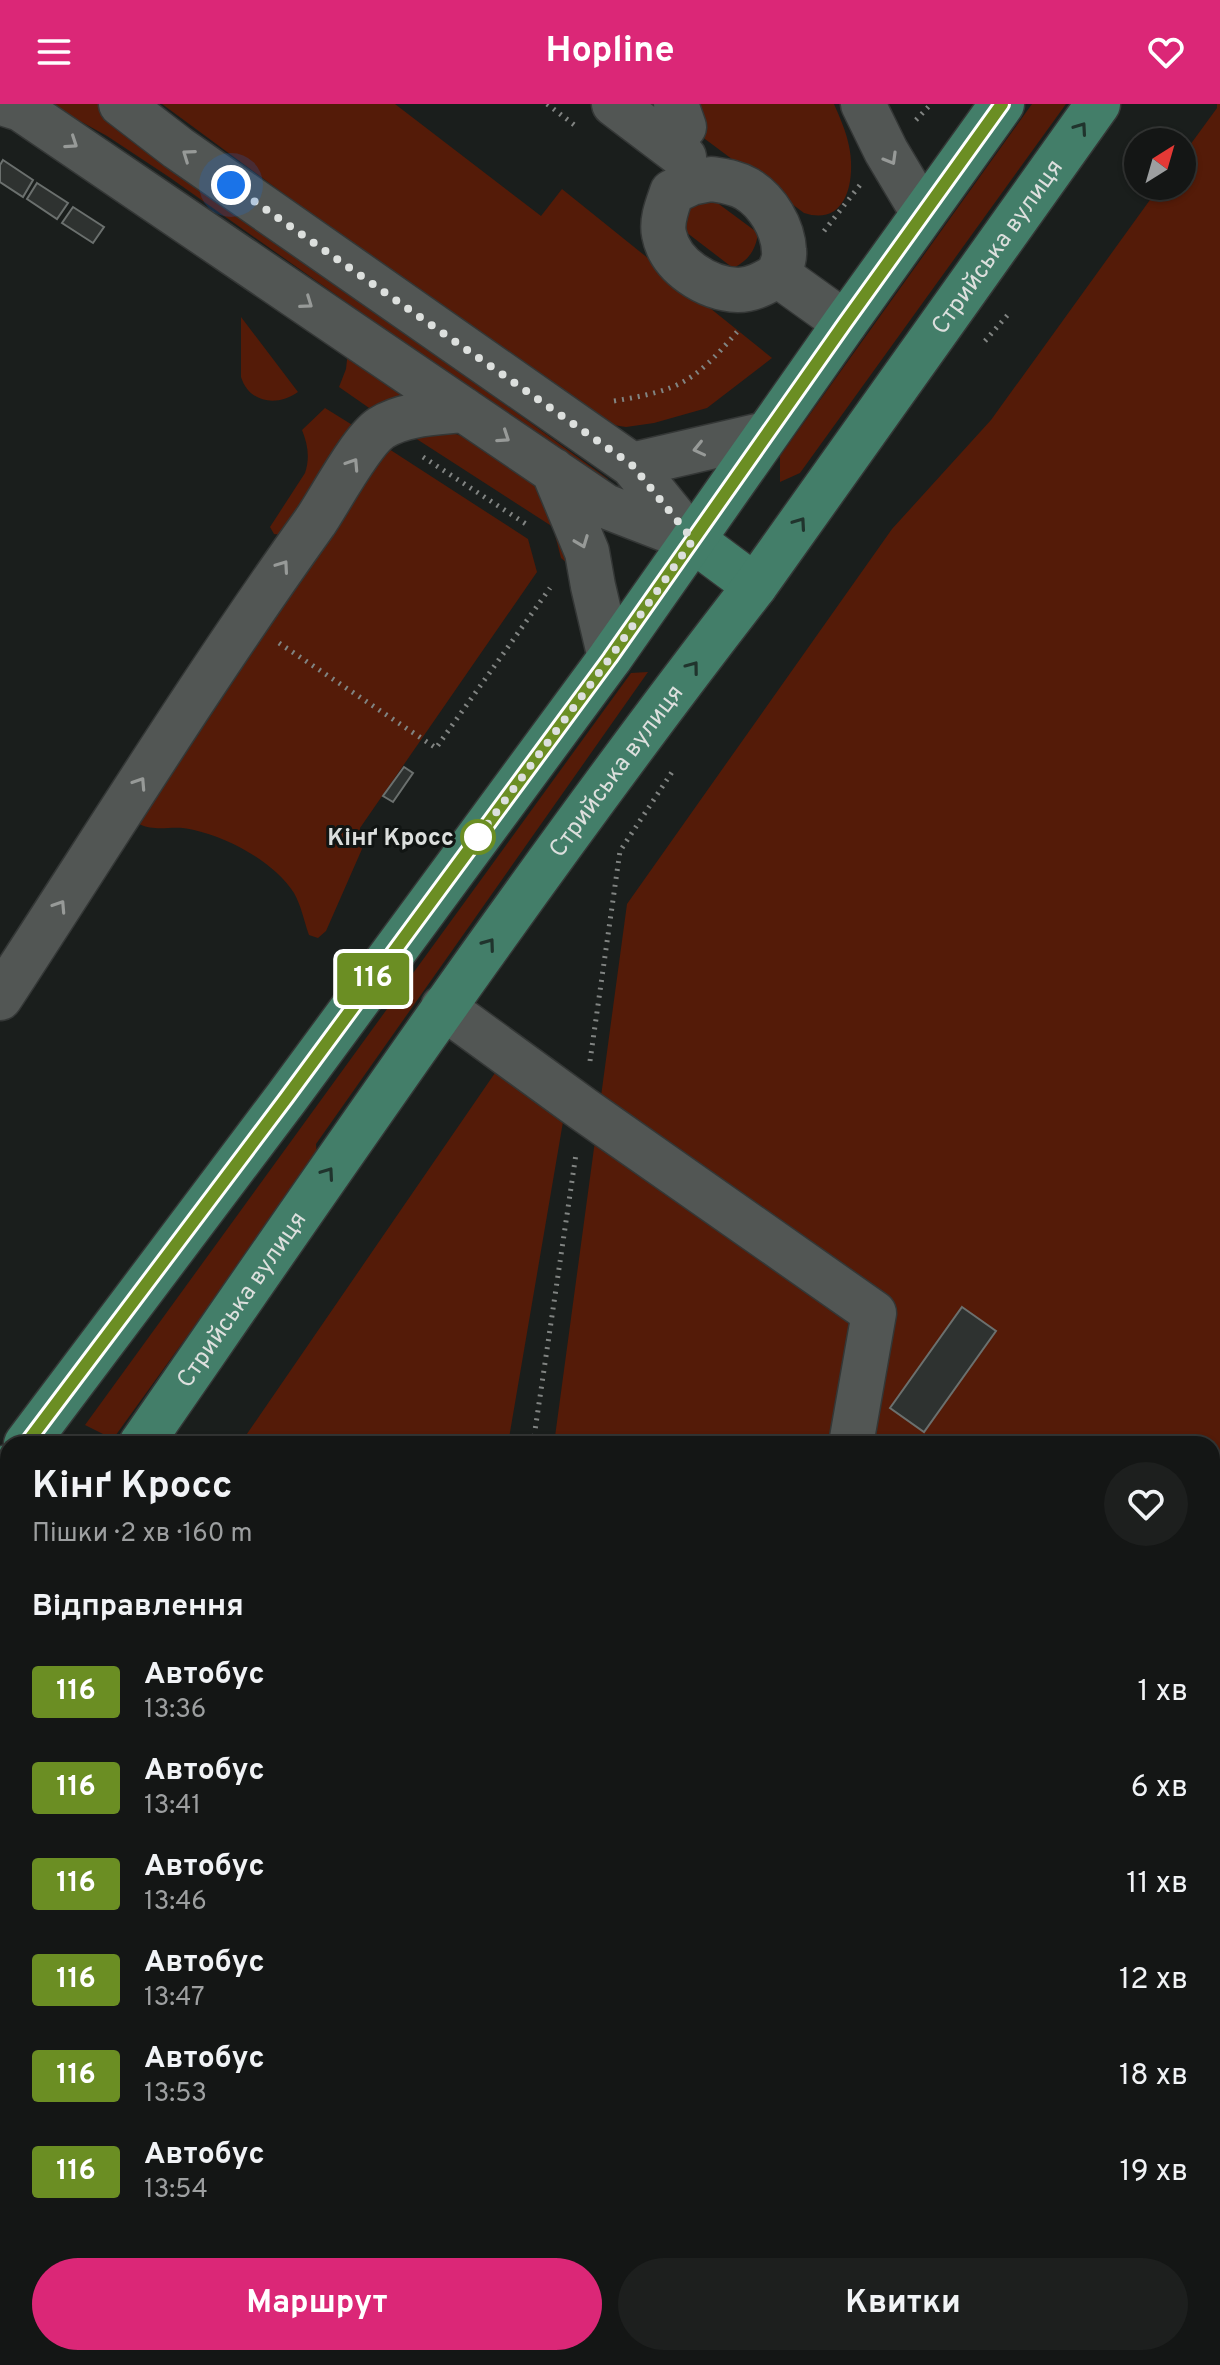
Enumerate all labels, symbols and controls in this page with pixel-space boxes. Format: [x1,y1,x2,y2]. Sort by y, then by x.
text: Hopline [545,29,675,75]
icon: menu [32,30,76,74]
icon: heart [1144,30,1188,74]
one-way arrow [1071,123,1086,137]
north arrow [1124,128,1196,200]
map controls [1124,128,1196,200]
one-way arrow [63,133,77,148]
one-way arrow [182,150,197,165]
one-way arrow [881,150,897,165]
street label: Стрийська вулиця [926,154,1071,341]
your location [211,165,251,205]
one-way arrow [298,293,313,308]
one-way arrow [496,427,510,442]
one-way arrow [693,440,706,457]
one-way arrow [343,458,358,473]
one-way arrow [790,517,805,531]
one-way arrow [573,534,589,548]
one-way arrow [273,560,288,575]
one-way arrow [683,661,697,676]
street label: Стрийська вулиця [544,679,691,864]
one-way arrow [130,777,145,792]
marker: Кінґ Кросс [461,820,495,854]
place label: Кінґ Кросс [327,824,454,854]
one-way arrow [50,901,65,915]
one-way arrow [479,939,494,953]
line badge: 116 [327,953,419,1005]
text: 116 [353,961,393,997]
one-way arrow [318,1167,333,1181]
street label: Стрийська вулиця [171,1206,314,1394]
button: heart [1104,1462,1188,1546]
text: Кінґ Кросс [32,1463,233,1512]
text: Пішки · 2 хв · 160 m [32,1518,253,1551]
text: Відправлення [32,1589,244,1626]
text: Автобус [144,1657,265,1694]
text: 116 [56,1674,96,1710]
text: 1 хв [1137,1674,1188,1711]
text: 13:36 [144,1694,206,1727]
text: Автобус [144,1753,265,1790]
text: 116 [56,1770,96,1806]
text: 6 хв [1131,1770,1188,1807]
text: 13:41 [144,1790,201,1823]
text: Автобус [144,1849,265,1886]
text: 116 [56,1866,96,1902]
text: 11 хв [1126,1866,1188,1903]
text: 13:46 [144,1886,207,1919]
text: Автобус [144,1945,265,1982]
text: 116 [56,1962,96,1998]
text: 12 хв [1119,1962,1188,1999]
text: 13:47 [144,1982,205,2015]
text: Автобус [144,2041,265,2078]
text: 116 [56,2058,96,2094]
text: 18 хв [1119,2058,1188,2095]
text: 13:53 [144,2078,207,2111]
text: Автобус [144,2137,265,2174]
text: 116 [56,2154,96,2190]
text: 19 хв [1119,2154,1188,2191]
text: 13:54 [144,2174,208,2207]
button: Маршрут [32,2258,602,2350]
button: Квитки [618,2258,1188,2350]

